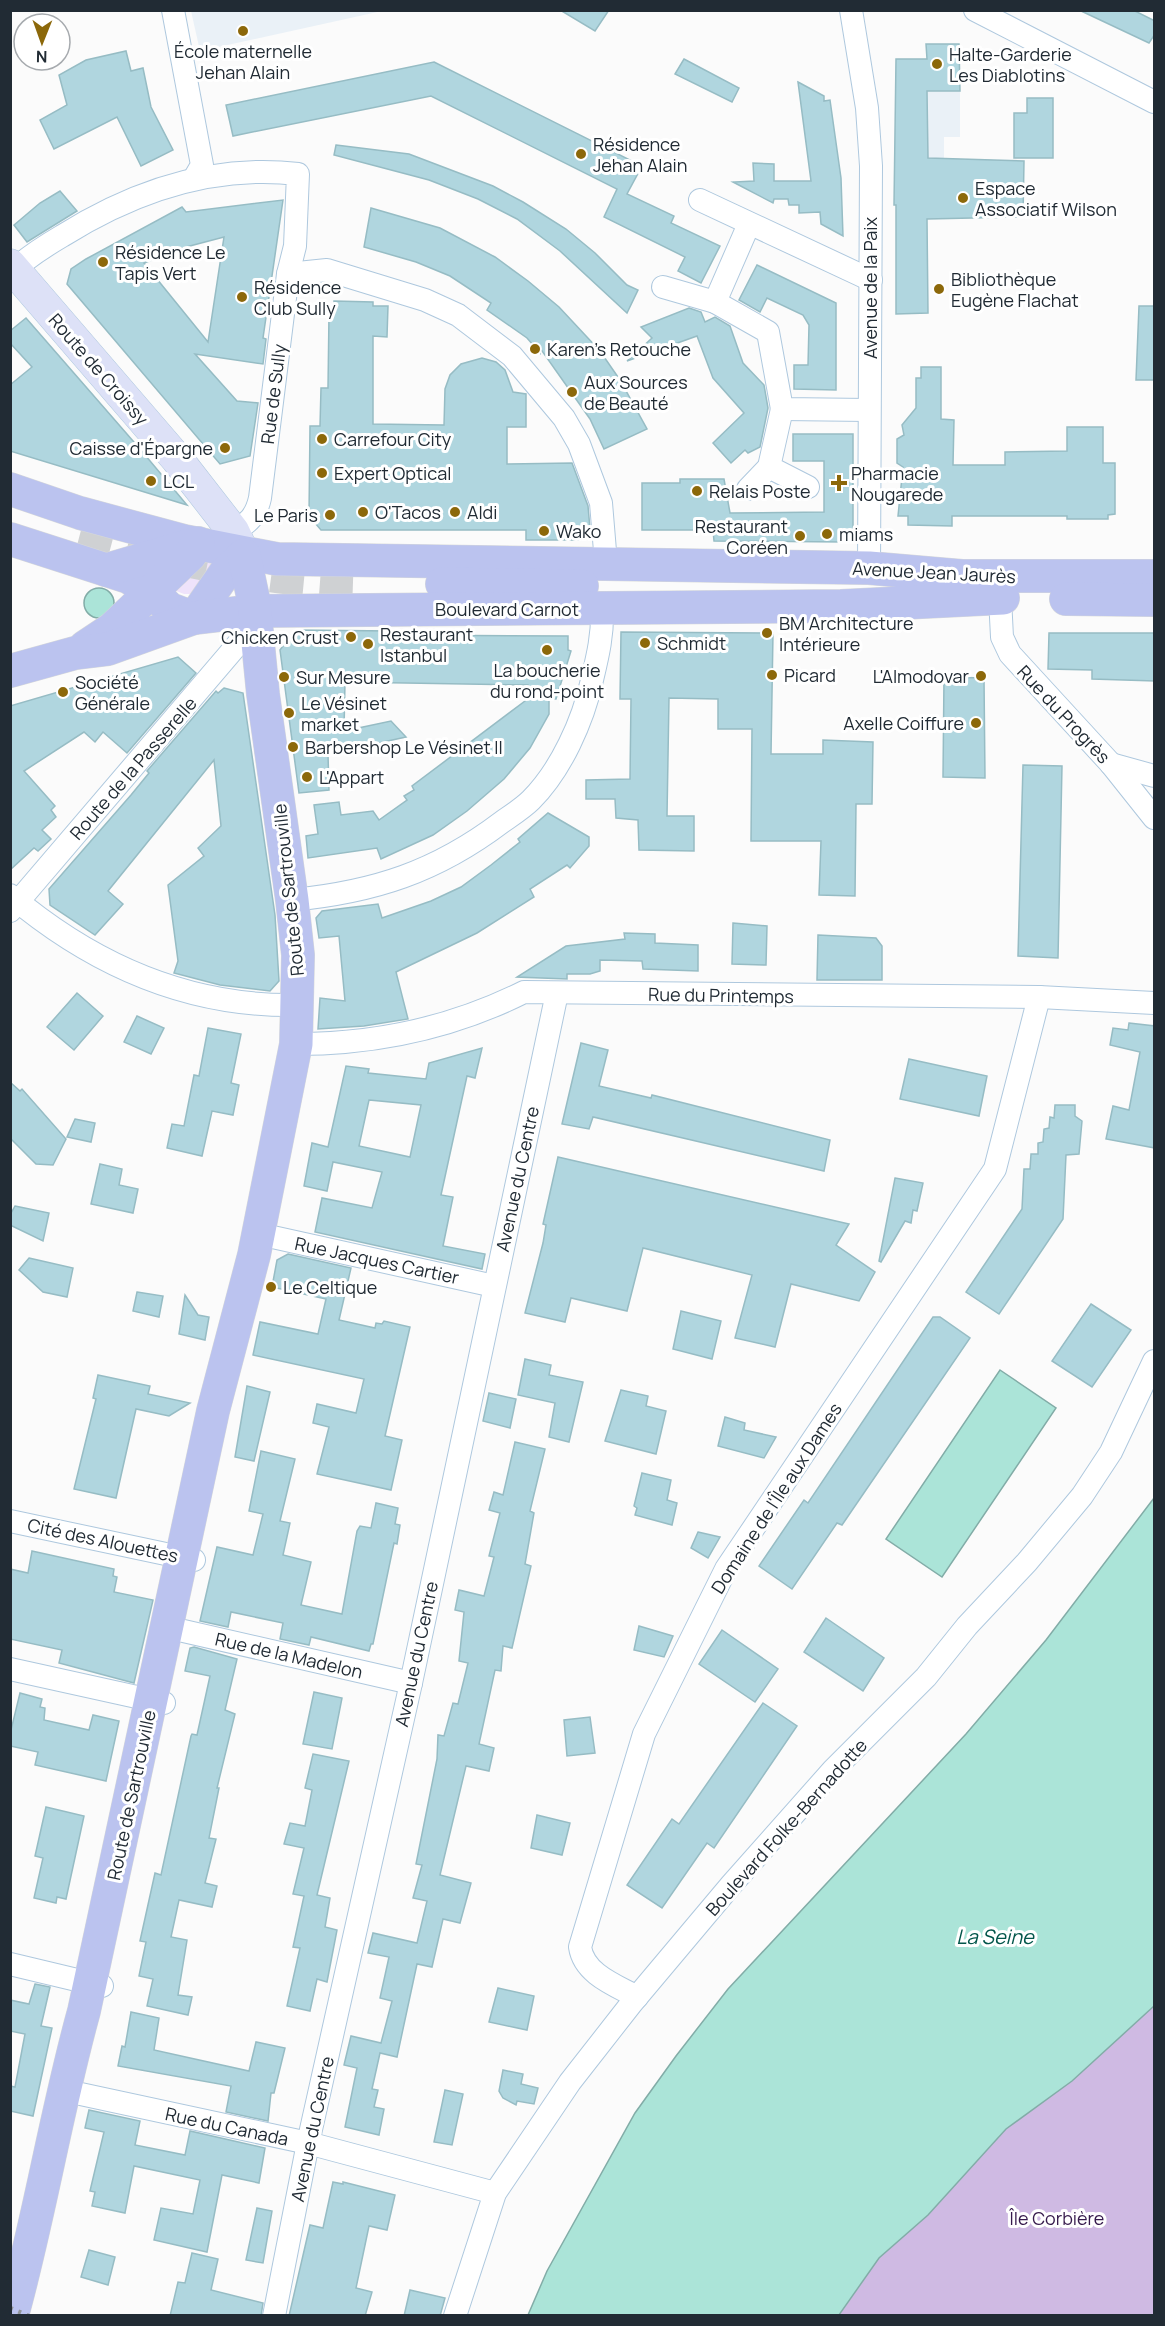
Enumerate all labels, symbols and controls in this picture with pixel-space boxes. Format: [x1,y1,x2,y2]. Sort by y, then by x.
north arrow [12,12,72,72]
marker: École maternelle Jehan Alain [236,24,250,38]
place label: École maternelle Jehan Alain [174,39,312,84]
place label: Halte-Garderie Les Diablotins [949,42,1072,87]
text: N [36,46,48,68]
marker: Halte-Garderie Les Diablotins [930,57,944,71]
place label: Résidence Jehan Alain [593,132,687,177]
marker: Résidence Jehan Alain [574,147,588,161]
place label: Espace Associatif Wilson [975,176,1117,221]
marker: Espace Associatif Wilson [956,191,970,205]
street label: Avenue de la Paix [858,217,882,359]
place label: Résidence Le Tapis Vert [115,240,226,285]
marker: Résidence Le Tapis Vert [96,255,110,269]
place label: Bibliothèque Eugène Flachat [951,267,1079,312]
place label: Résidence Club Sully [254,275,341,320]
marker: Bibliothèque Eugène Flachat [932,282,946,296]
marker: Résidence Club Sully [235,290,249,304]
street label: Route de Croissy [44,308,154,430]
place label: Karen's Retouche [547,337,691,361]
street label: Rue de Sully [255,342,291,445]
marker: Karen's Retouche [528,342,542,356]
place label: Aux Sources de Beauté [584,370,688,415]
marker: Aux Sources de Beauté [565,385,579,399]
place label: Carrefour City [334,427,452,451]
marker: Carrefour City [315,432,329,446]
place label: Caisse d'Épargne [70,436,213,460]
marker: Caisse d'Épargne [218,441,232,455]
place label: Expert Optical [334,461,451,485]
place label: Pharmacie Nougarede [851,461,943,506]
marker: Expert Optical [315,466,329,480]
place label: LCL [163,469,194,493]
marker: LCL [144,474,158,488]
marker: Pharmacie Nougarede [832,476,846,490]
place label: Relais Poste [709,479,811,503]
marker: Relais Poste [690,484,704,498]
place label: O'Tacos [375,500,441,524]
place label: Aldi [467,500,497,524]
place label: Le Paris [254,503,318,527]
marker: O'Tacos [356,505,370,519]
marker: Aldi [448,505,462,519]
marker: Le Paris [323,508,337,522]
place label: Restaurant Coréen [695,514,788,559]
place label: Wako [556,519,601,543]
place label: miams [839,522,893,546]
marker: Wako [537,524,551,538]
marker: miams [820,527,834,541]
marker: Restaurant Coréen [793,529,807,543]
street label: Avenue Jean Jaurès [852,556,1016,588]
street label: Boulevard Carnot [435,597,579,621]
place label: BM Architecture Intérieure [779,611,913,656]
place label: Restaurant Istanbul [380,622,473,667]
place label: Chicken Crust [221,625,339,649]
marker: BM Architecture Intérieure [760,626,774,640]
marker: Chicken Crust [344,630,358,644]
place label: Schmidt [657,631,726,655]
marker: Schmidt [638,636,652,650]
marker: Restaurant Istanbul [361,637,375,651]
marker: La boucherie du rond-point [540,643,554,657]
place label: La boucherie du rond-point [490,658,604,703]
street label: Rue du Progrès [1012,660,1116,768]
place label: Picard [784,663,836,687]
place label: L'Almodovar [873,664,970,688]
place label: Sur Mesure [296,665,391,689]
marker: Picard [765,668,779,682]
marker: L'Almodovar [974,669,988,683]
place label: Société Générale [75,670,150,715]
marker: Sur Mesure [277,670,291,684]
marker: Société Générale [56,685,70,699]
street label: Route de la Passerelle [64,691,202,845]
place label: Le Vésinet market [301,691,387,736]
marker: Le Vésinet market [282,706,296,720]
place label: Axelle Coiffure [843,711,964,735]
marker: Axelle Coiffure [969,716,983,730]
place label: Barbershop Le Vésinet II [305,735,503,759]
marker: Barbershop Le Vésinet II [286,740,300,754]
place label: L'Appart [319,765,384,789]
marker: L'Appart [300,770,314,784]
street label: Route de Sartrouville [267,803,309,977]
street label: Rue du Printemps [648,982,794,1008]
street label: Avenue du Centre [490,1104,544,1254]
street label: Rue Jacques Cartier [293,1231,462,1289]
place label: Le Celtique [283,1275,377,1299]
marker: Le Celtique [264,1280,278,1294]
street label: Domaine de l'Île aux Dames [705,1398,847,1598]
street label: Cité des Alouettes [25,1512,181,1568]
street label: Avenue du Centre [389,1579,443,1729]
street label: Rue de la Madelon [213,1626,365,1684]
street label: Route de Sartrouville [101,1708,161,1882]
street label: Boulevard Folke-Bernadotte [700,1733,872,1921]
water label: La Seine [956,1923,1035,1950]
street label: Avenue du Centre [285,2054,339,2204]
street label: Rue du Canada [163,2101,291,2151]
park label: Île Corbière [1009,2206,1104,2230]

